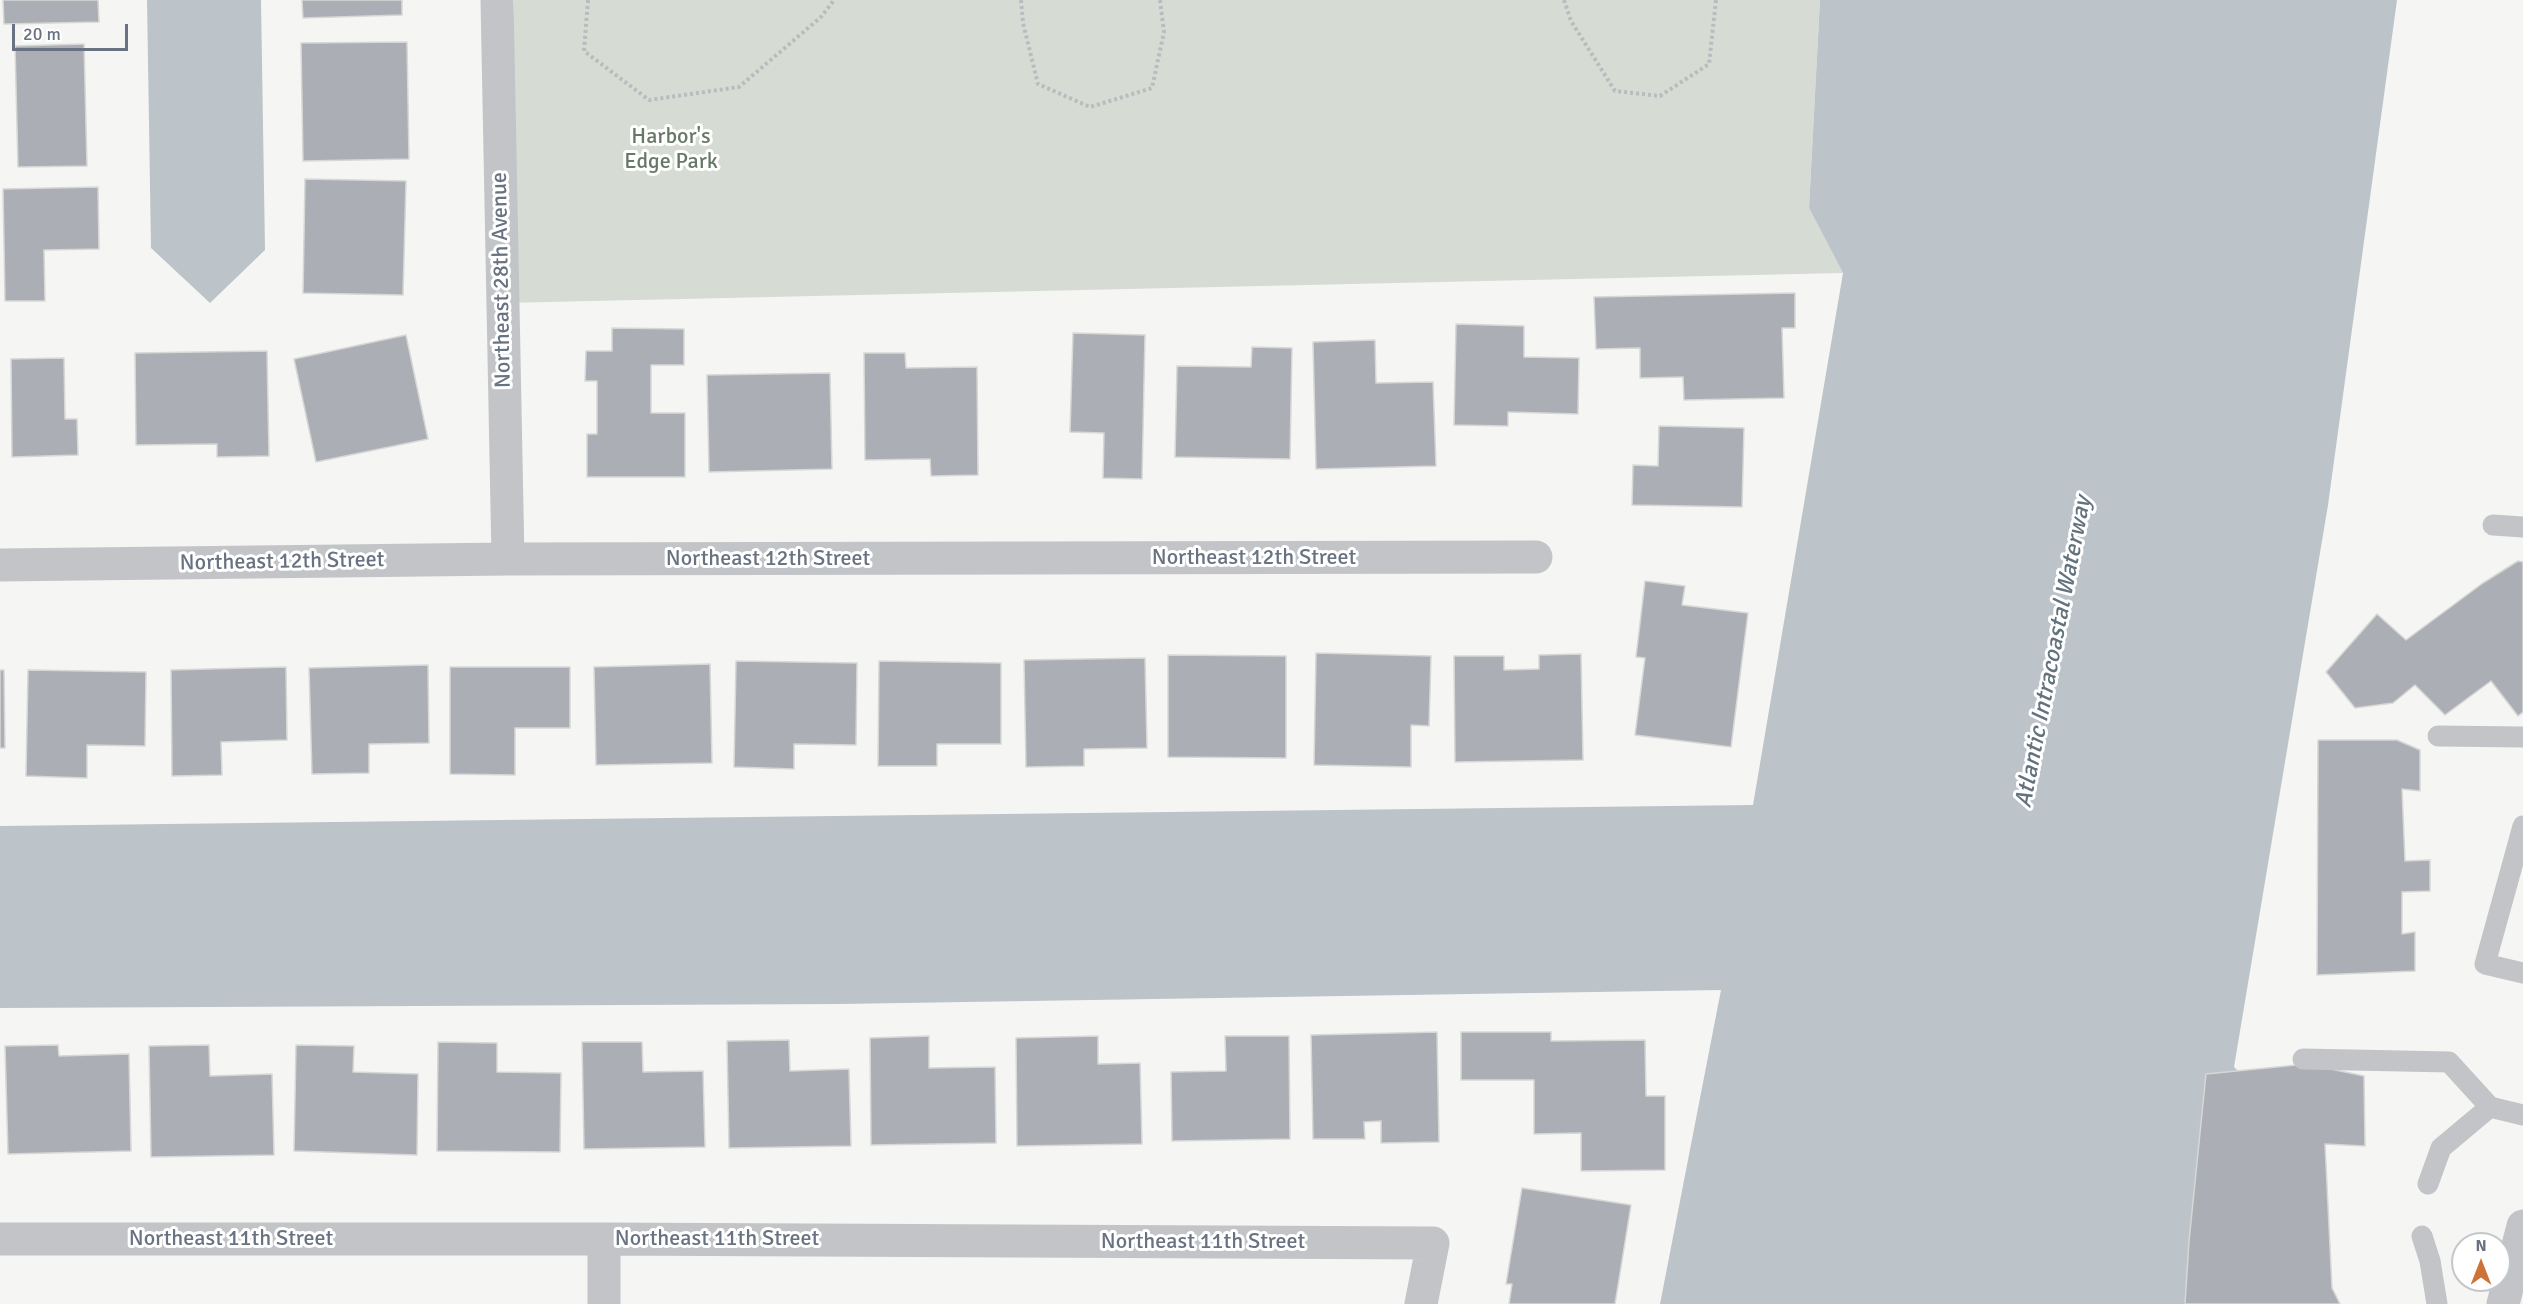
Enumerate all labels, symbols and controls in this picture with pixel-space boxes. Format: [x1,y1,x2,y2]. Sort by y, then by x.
scale bar [15,12,130,50]
text: 20 m [23,23,61,45]
park label: Harbor's Edge Park [624,124,718,176]
street label: Northeast 28th Avenue [487,172,517,388]
water label: Atlantic Intracoastal Waterway [2010,494,2098,810]
street label: Northeast 12th Street [1152,545,1356,571]
street label: Northeast 12th Street [666,546,870,572]
street label: Northeast 12th Street [180,547,384,577]
street label: Northeast 11th Street [129,1226,333,1252]
street label: Northeast 11th Street [615,1226,819,1252]
street label: Northeast 11th Street [1101,1229,1305,1255]
north arrow [2451,1232,2511,1292]
text: N [2475,1236,2487,1256]

